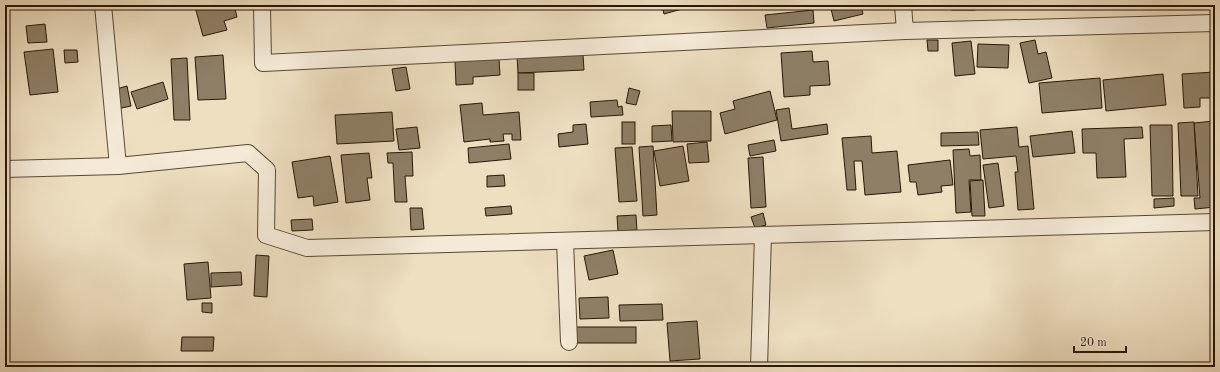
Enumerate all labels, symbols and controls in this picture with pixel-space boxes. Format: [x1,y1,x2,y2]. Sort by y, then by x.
scale bar [1074,328,1126,354]
text: 20 m [1080,337,1107,349]

